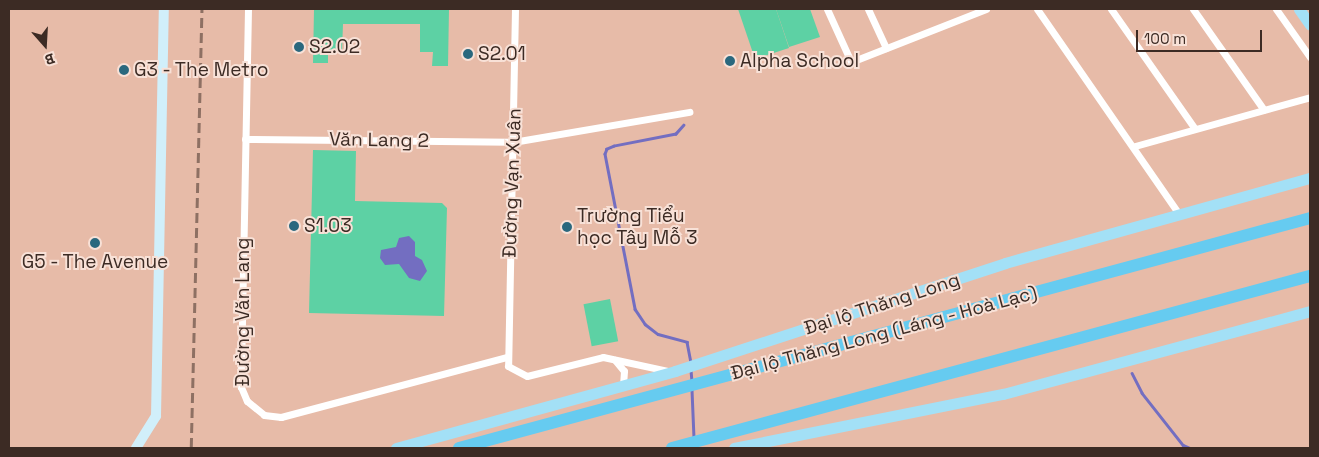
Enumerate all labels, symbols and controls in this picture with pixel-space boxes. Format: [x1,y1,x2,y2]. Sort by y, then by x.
north arrow [20,20,70,70]
scale bar [1139,20,1265,52]
text: 100 m [1144,29,1186,48]
place label: S2.02 [309,36,360,58]
marker: S2.02 [293,41,305,53]
place label: S2.01 [478,43,526,65]
marker: S2.01 [462,48,474,60]
text: B [43,49,57,69]
place label: Alpha School [740,50,859,72]
marker: Alpha School [724,55,736,67]
place label: G3 - The Metro [134,59,270,81]
marker: G3 - The Metro [118,64,130,76]
street label: Đường Vạn Xuân [498,108,526,258]
street label: Văn Lang 2 [329,128,429,152]
place label: Trường Tiểu học Tây Mỗ 3 [577,205,698,249]
place label: S1.03 [304,215,352,237]
marker: S1.03 [288,220,300,232]
marker: Trường Tiểu học Tây Mỗ 3 [561,221,573,233]
marker: G5 - The Avenue [89,237,101,249]
street label: Đường Văn Lang [232,237,254,387]
place label: G5 - The Avenue [21,251,169,273]
street label: Đại lộ Thăng Long [801,268,963,340]
street label: Đại lộ Thăng Long (Láng - Hoà Lạc) [728,281,1040,385]

